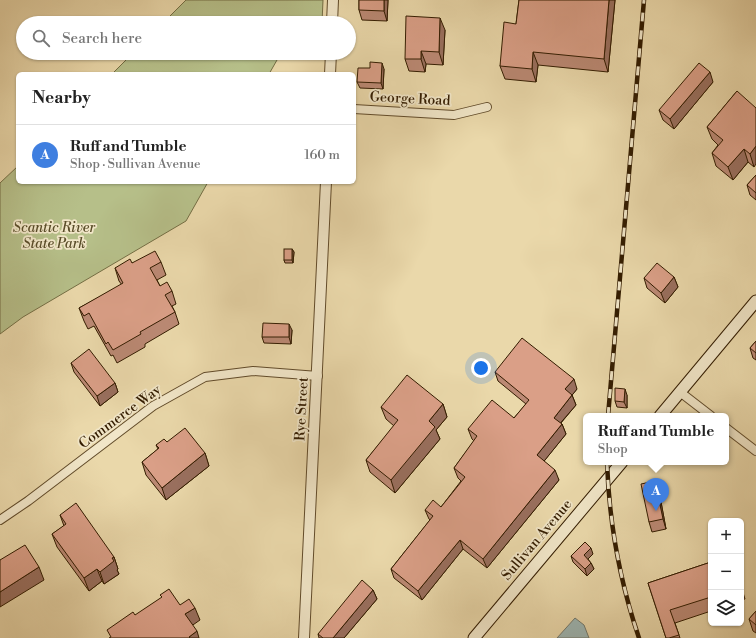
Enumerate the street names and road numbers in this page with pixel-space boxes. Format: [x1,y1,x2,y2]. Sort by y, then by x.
street label: George Road [369,88,451,110]
street label: Rye Street [291,377,313,441]
street label: Commerce Way [75,381,165,453]
street label: Sullivan Avenue [498,496,576,584]

